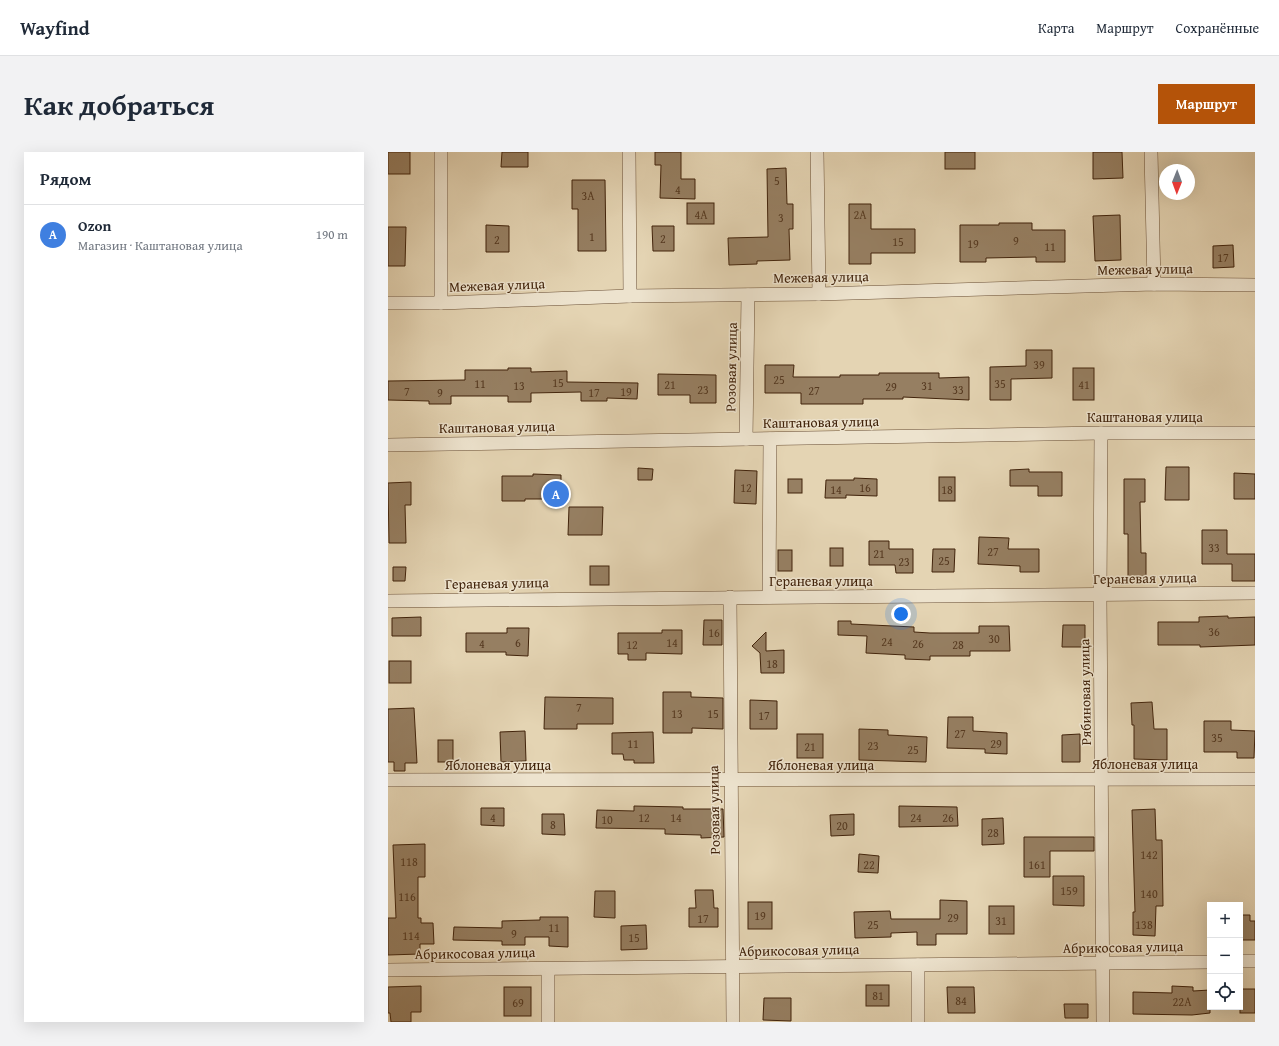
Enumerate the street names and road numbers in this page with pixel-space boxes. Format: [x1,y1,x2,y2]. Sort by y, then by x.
street label: Межевая улица [1097,258,1193,280]
street label: Межевая улица [773,266,869,288]
street label: Межевая улица [449,273,546,297]
street label: Розовая улица [720,322,742,412]
street label: Каштановая улица [1087,407,1203,427]
street label: Каштановая улица [763,411,879,433]
street label: Каштановая улица [439,416,555,438]
street label: Гераневая улица [1093,567,1197,589]
street label: Гераневая улица [769,571,873,591]
street label: Гераневая улица [445,572,549,594]
street label: Рябиновая улица [1074,638,1096,746]
street label: Яблоневая улица [1091,754,1199,774]
street label: Яблоневая улица [444,755,552,775]
street label: Яблоневая улица [767,755,875,775]
street label: Розовая улица [703,765,725,855]
street label: Абрикосовая улица [1062,936,1184,958]
street label: Абрикосовая улица [738,939,860,961]
street label: Абрикосовая улица [414,942,536,964]

